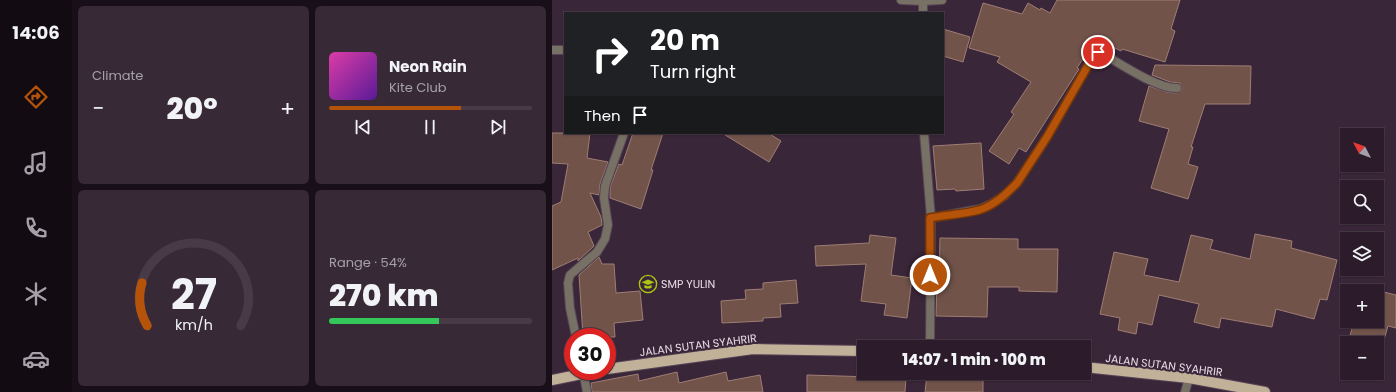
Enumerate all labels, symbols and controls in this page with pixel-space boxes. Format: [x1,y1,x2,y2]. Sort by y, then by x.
text: 14:06 [12,20,60,45]
text: 20 m [650,21,720,60]
icon: right [584,28,636,80]
pin [1081,35,1115,69]
icon: arrive [1087,41,1109,63]
text: Neon Rain [389,56,467,77]
text: Turn right [650,59,736,84]
text: Climate [92,66,143,85]
text: Kite Club [389,78,447,97]
icon: directions [22,83,50,111]
text: 20° [166,87,218,130]
text: − [92,93,104,124]
text: + [280,93,295,124]
icon: arrive [629,104,651,126]
text: Then [584,105,621,126]
icon: previous [352,116,374,138]
icon: pause [419,116,441,138]
icon: next [487,116,509,138]
north arrow [1340,128,1384,172]
map controls [1340,128,1384,380]
icon: music [22,149,50,177]
button: search [1340,180,1384,224]
icon: phone [22,214,50,242]
button: layers [1340,232,1384,276]
text: Range · 54% [329,253,407,272]
position arrow [909,254,951,296]
text: 27 [170,265,217,324]
text: 270 km [329,274,439,317]
school or university icon: SMP YULIN [638,274,658,294]
place label: SMP YULIN [661,276,715,292]
icon: climate [22,280,50,308]
button: + [1340,284,1384,328]
text: km/h [174,315,213,335]
speed limit sign: 30 [564,328,616,380]
street label: JALAN SUTAN SYAHRIR [638,330,758,360]
button: − [1340,336,1384,380]
icon: car [22,345,50,373]
text: 14:07 · 1 min · 100 m [902,349,1046,370]
street label: JALAN SUTAN SYAHRIR [1104,350,1224,380]

